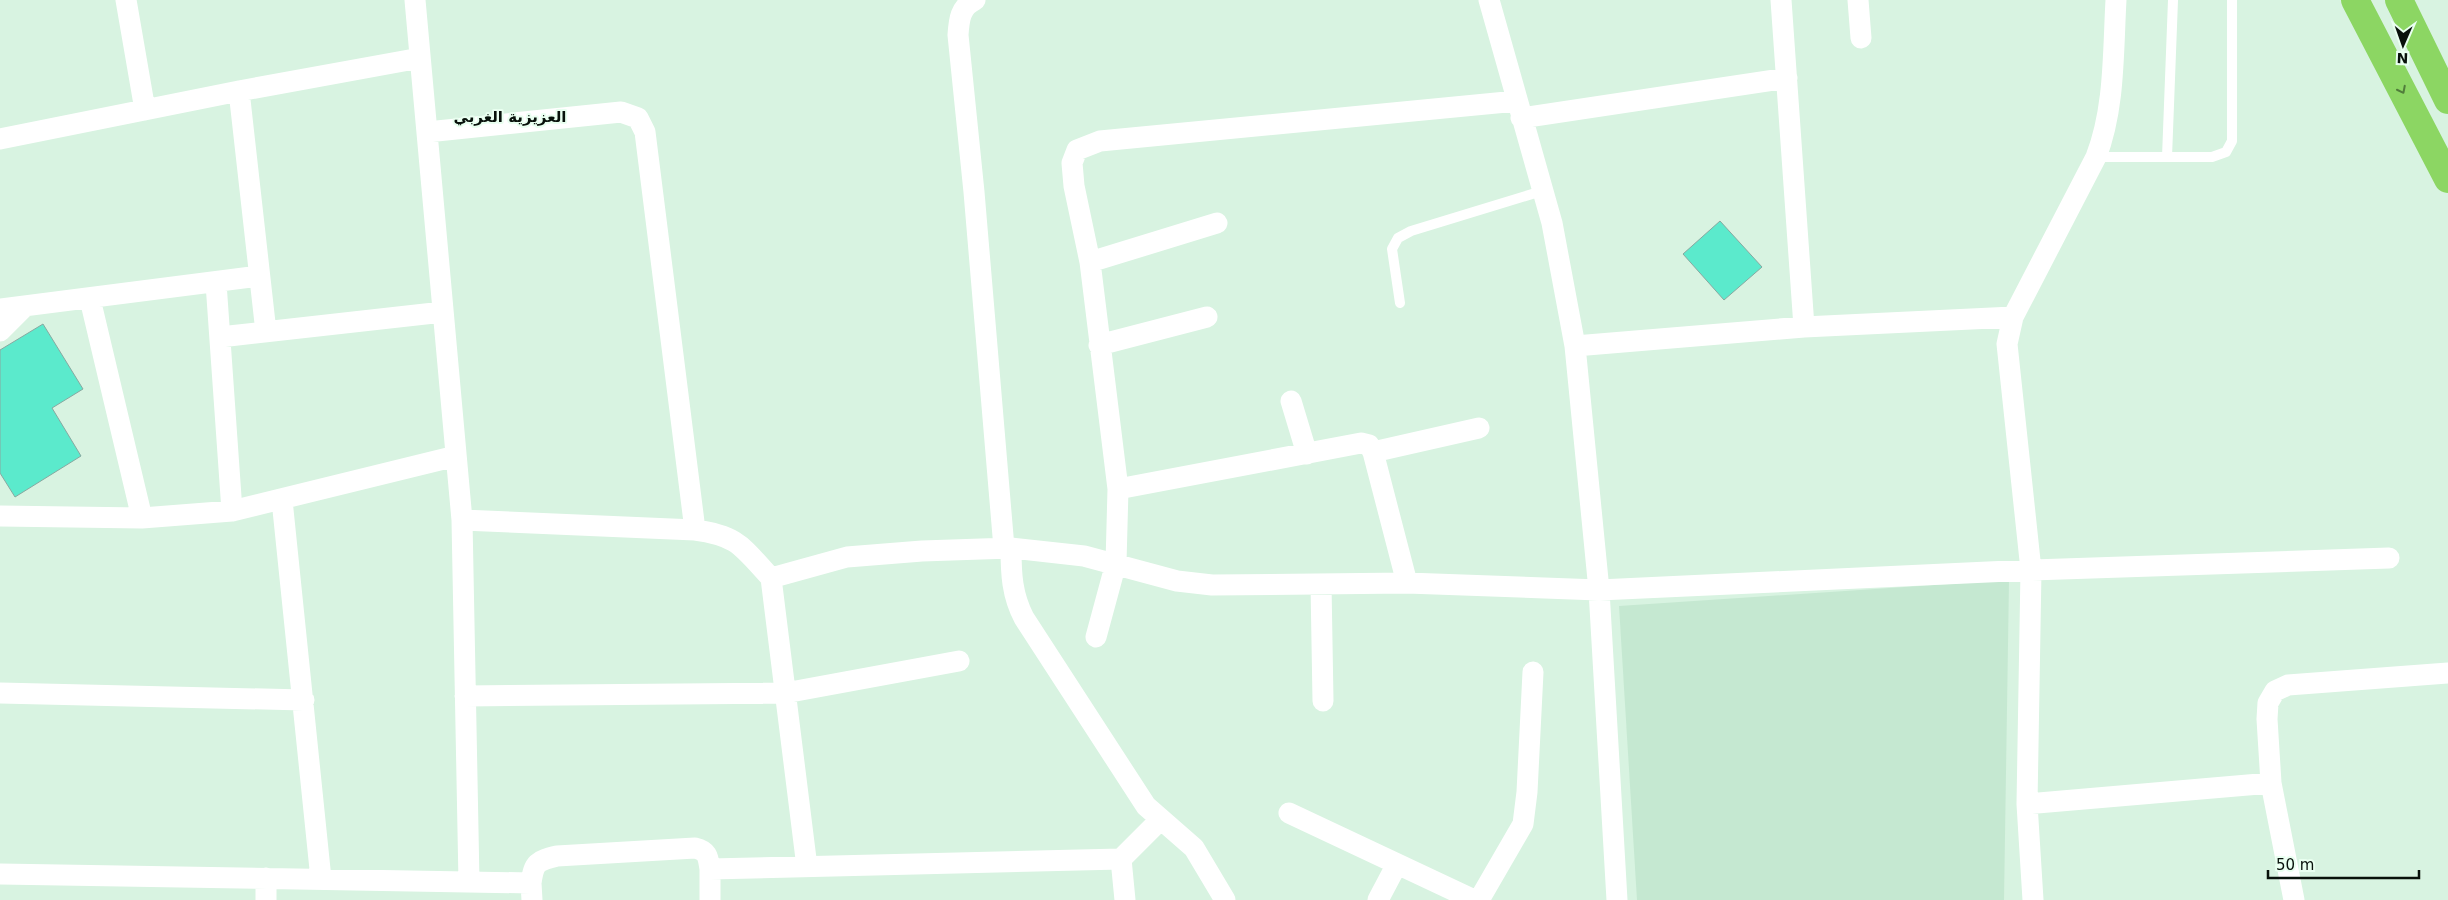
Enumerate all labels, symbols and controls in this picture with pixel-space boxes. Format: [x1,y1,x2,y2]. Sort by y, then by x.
north arrow [2378,20,2428,70]
text: N [2396,50,2409,66]
one-way arrow [2396,85,2406,94]
district label: العزيزية الغربي [454,108,566,126]
scale bar [2268,848,2419,880]
text: 50 m [2276,856,2314,874]

